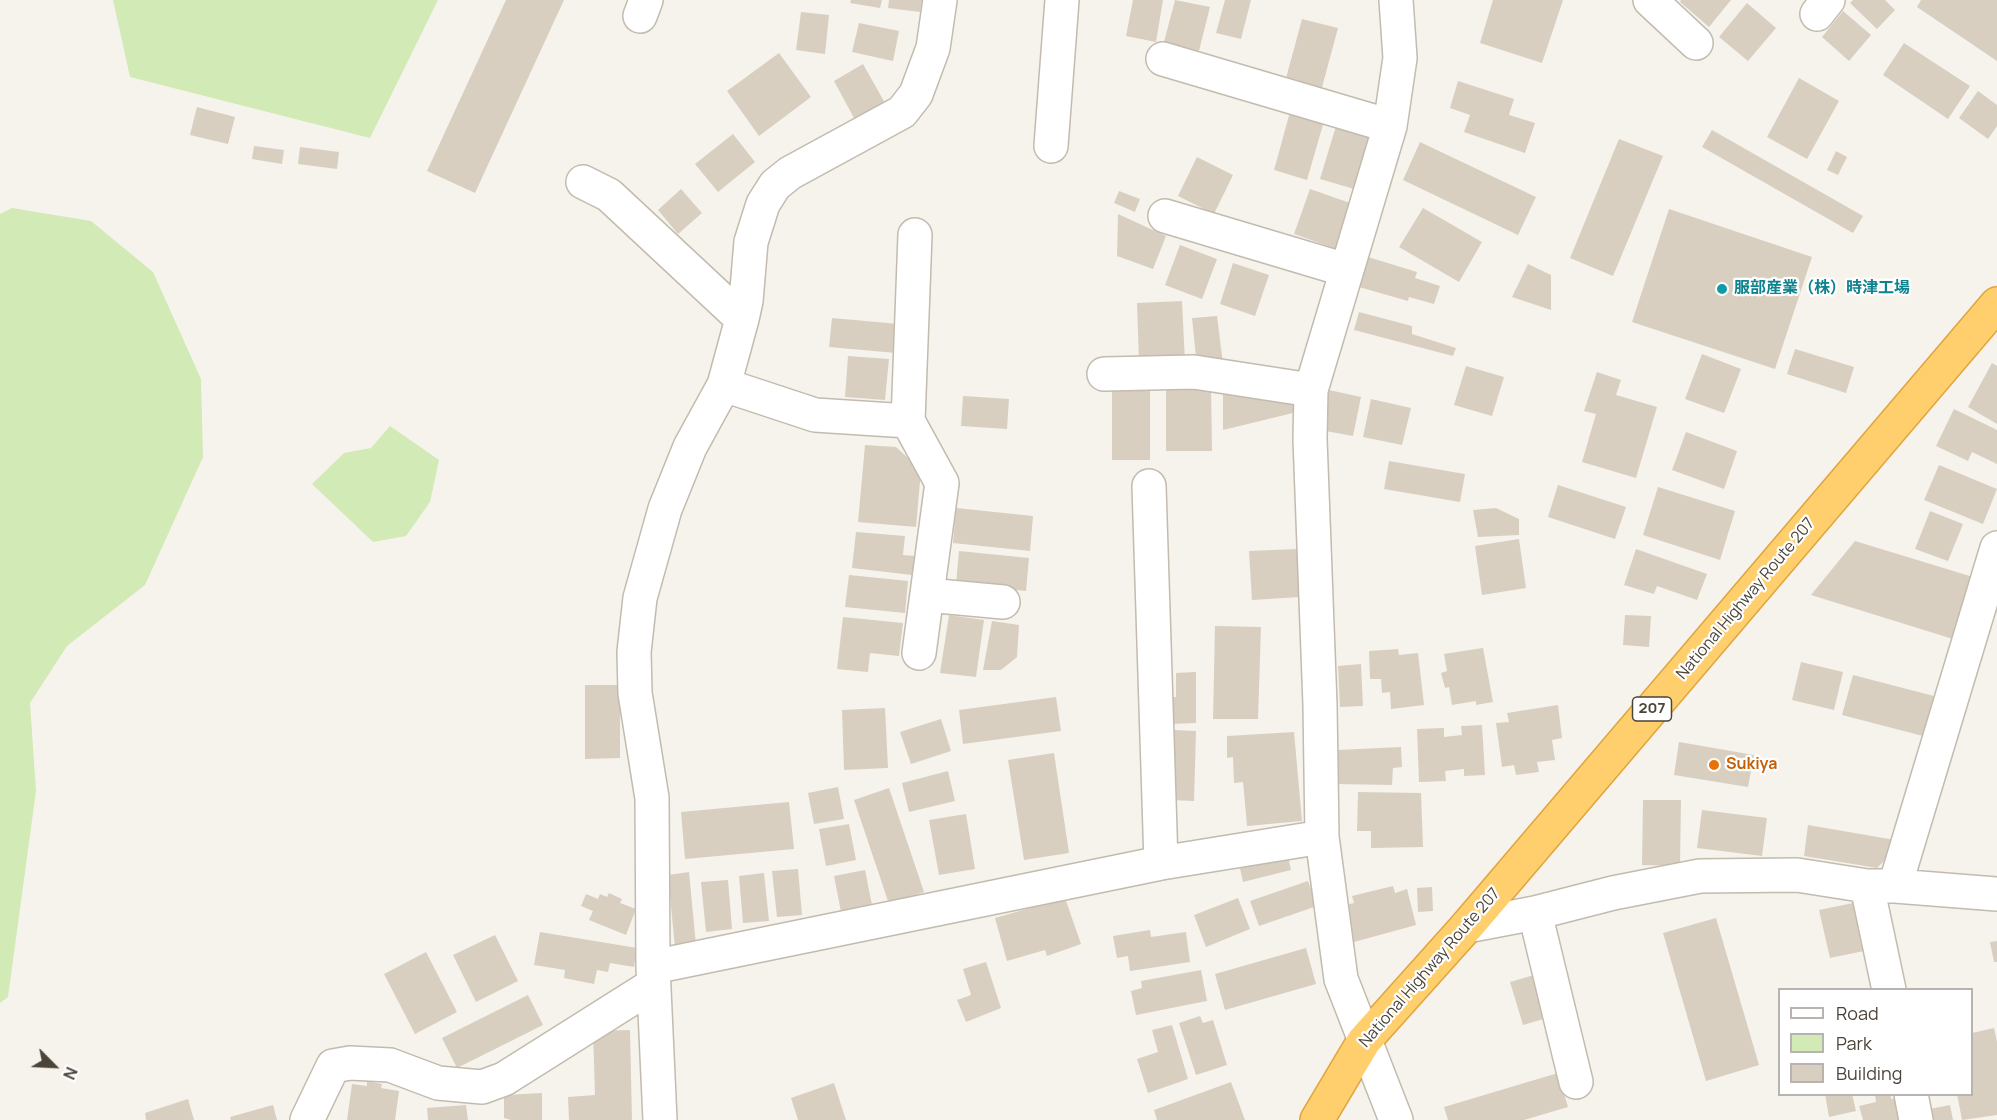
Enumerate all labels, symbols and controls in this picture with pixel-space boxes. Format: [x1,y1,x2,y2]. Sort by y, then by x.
place label: 服部産業（株）時津工場 [1734,279,1910,299]
marker: 服部産業（株）時津工場 [1715,282,1729,296]
street label: National Highway Route 207 [1673,514,1819,684]
road number: 207 [1632,697,1672,721]
place label: Sukiya [1726,755,1777,775]
marker: Sukiya [1707,758,1721,772]
street label: National Highway Route 207 [1356,884,1504,1052]
legend [1778,988,1973,1096]
text: Road [1836,1001,1879,1025]
text: Park [1836,1031,1872,1055]
north arrow [24,1036,84,1096]
text: Building [1836,1061,1902,1085]
text: N [58,1064,83,1083]

